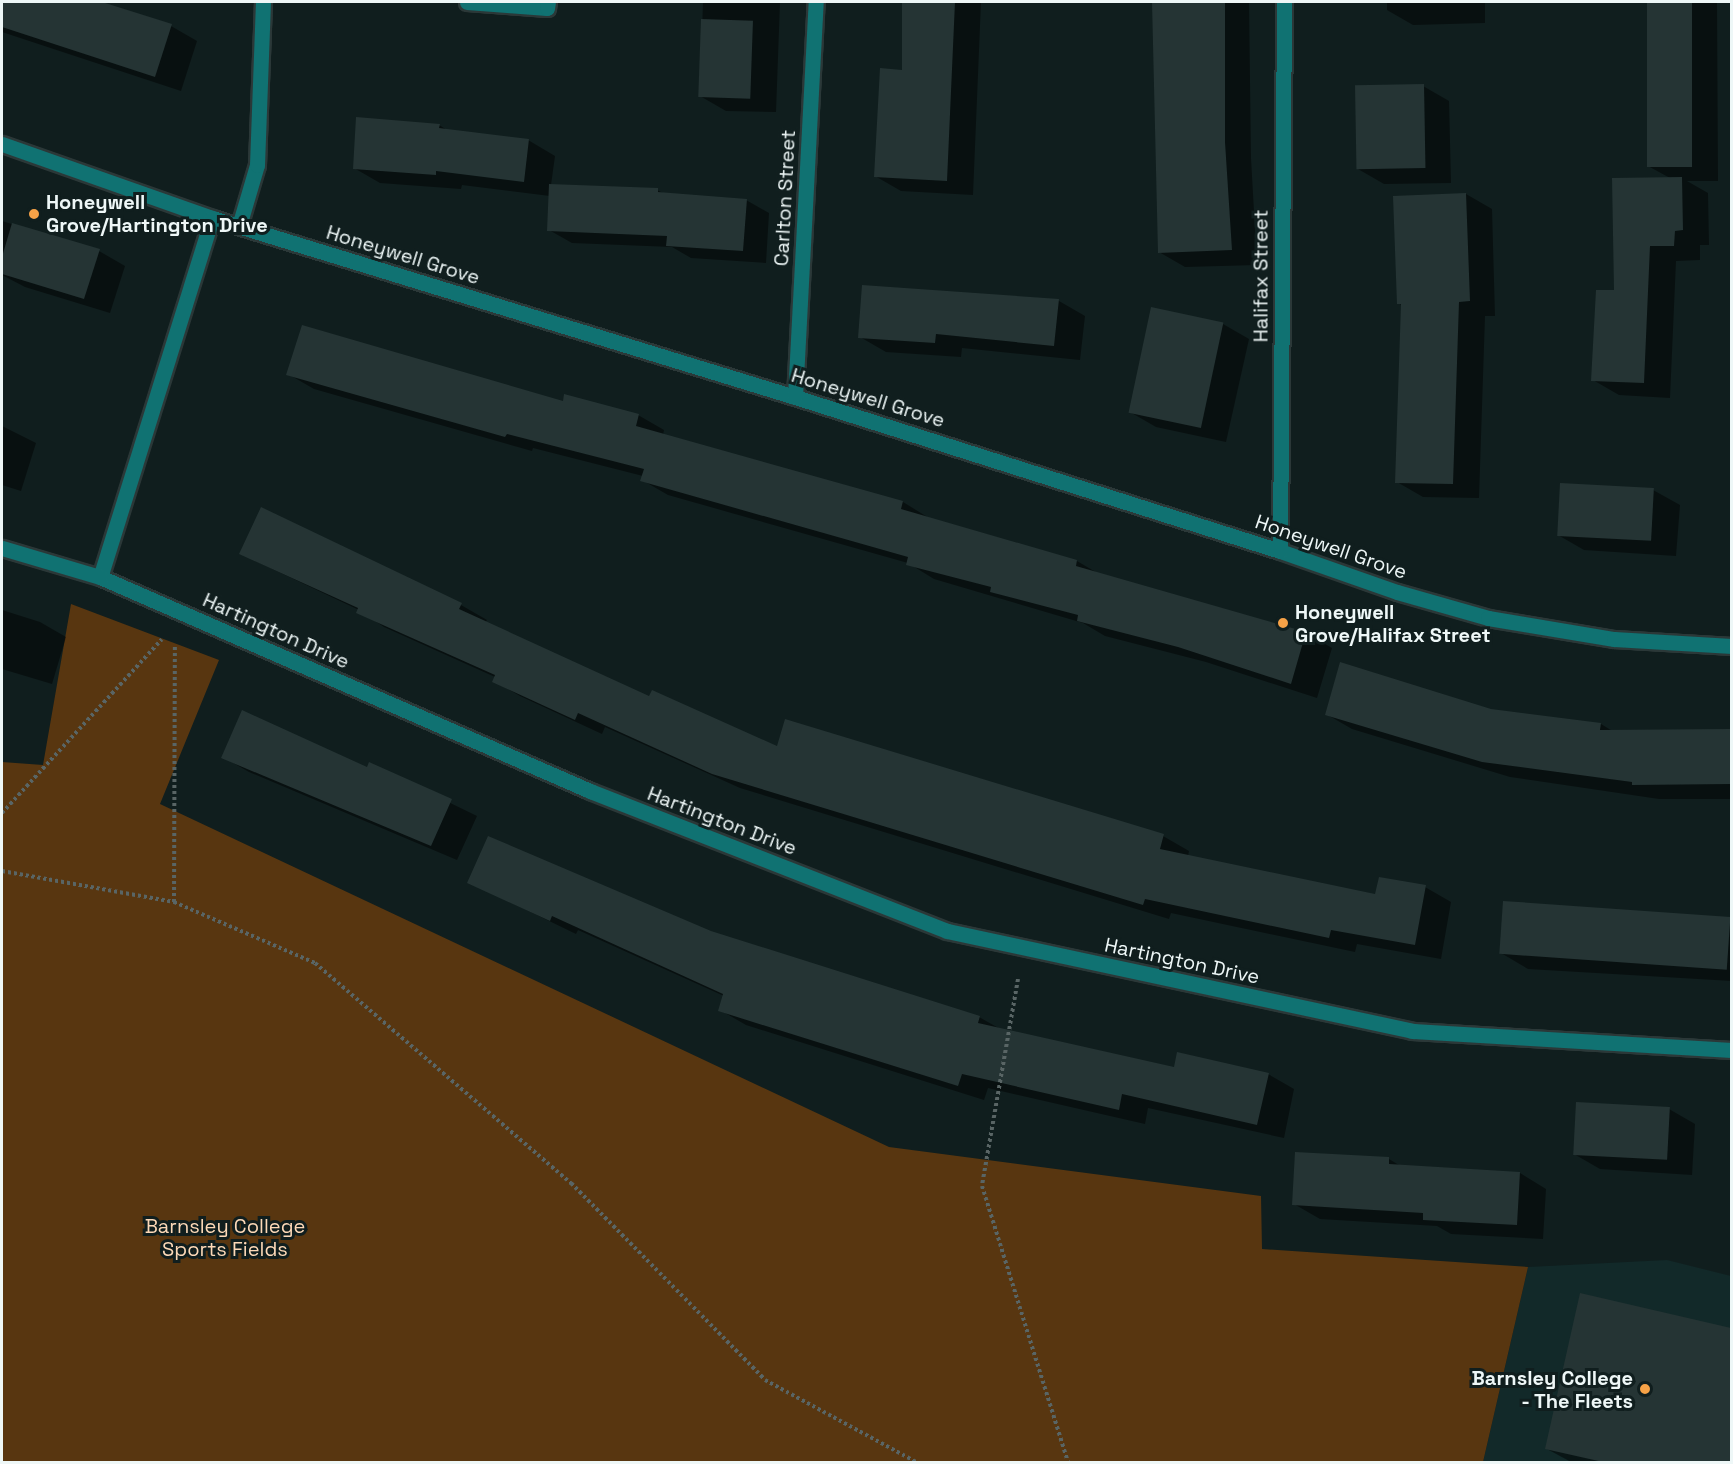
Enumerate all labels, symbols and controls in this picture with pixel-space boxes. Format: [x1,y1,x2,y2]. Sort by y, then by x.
street label: Carlton Street [769,129,801,267]
place label: Honeywell Grove/Hartington Drive [46,190,268,237]
marker: Honeywell Grove/Hartington Drive [27,207,41,221]
street label: Halifax Street [1249,210,1273,342]
street label: Honeywell Grove [323,220,483,290]
street label: Honeywell Grove [788,363,948,433]
street label: Honeywell Grove [1252,510,1410,584]
street label: Hartington Drive [199,588,353,674]
place label: Honeywell Grove/Halifax Street [1295,600,1490,647]
marker: Honeywell Grove/Halifax Street [1276,616,1290,630]
street label: Hartington Drive [644,782,800,860]
street label: Hartington Drive [1102,933,1262,989]
park label: Barnsley College Sports Fields [145,1215,305,1262]
place label: Barnsley College - The Fleets [1472,1366,1633,1413]
marker: Barnsley College - The Fleets [1638,1382,1652,1396]

